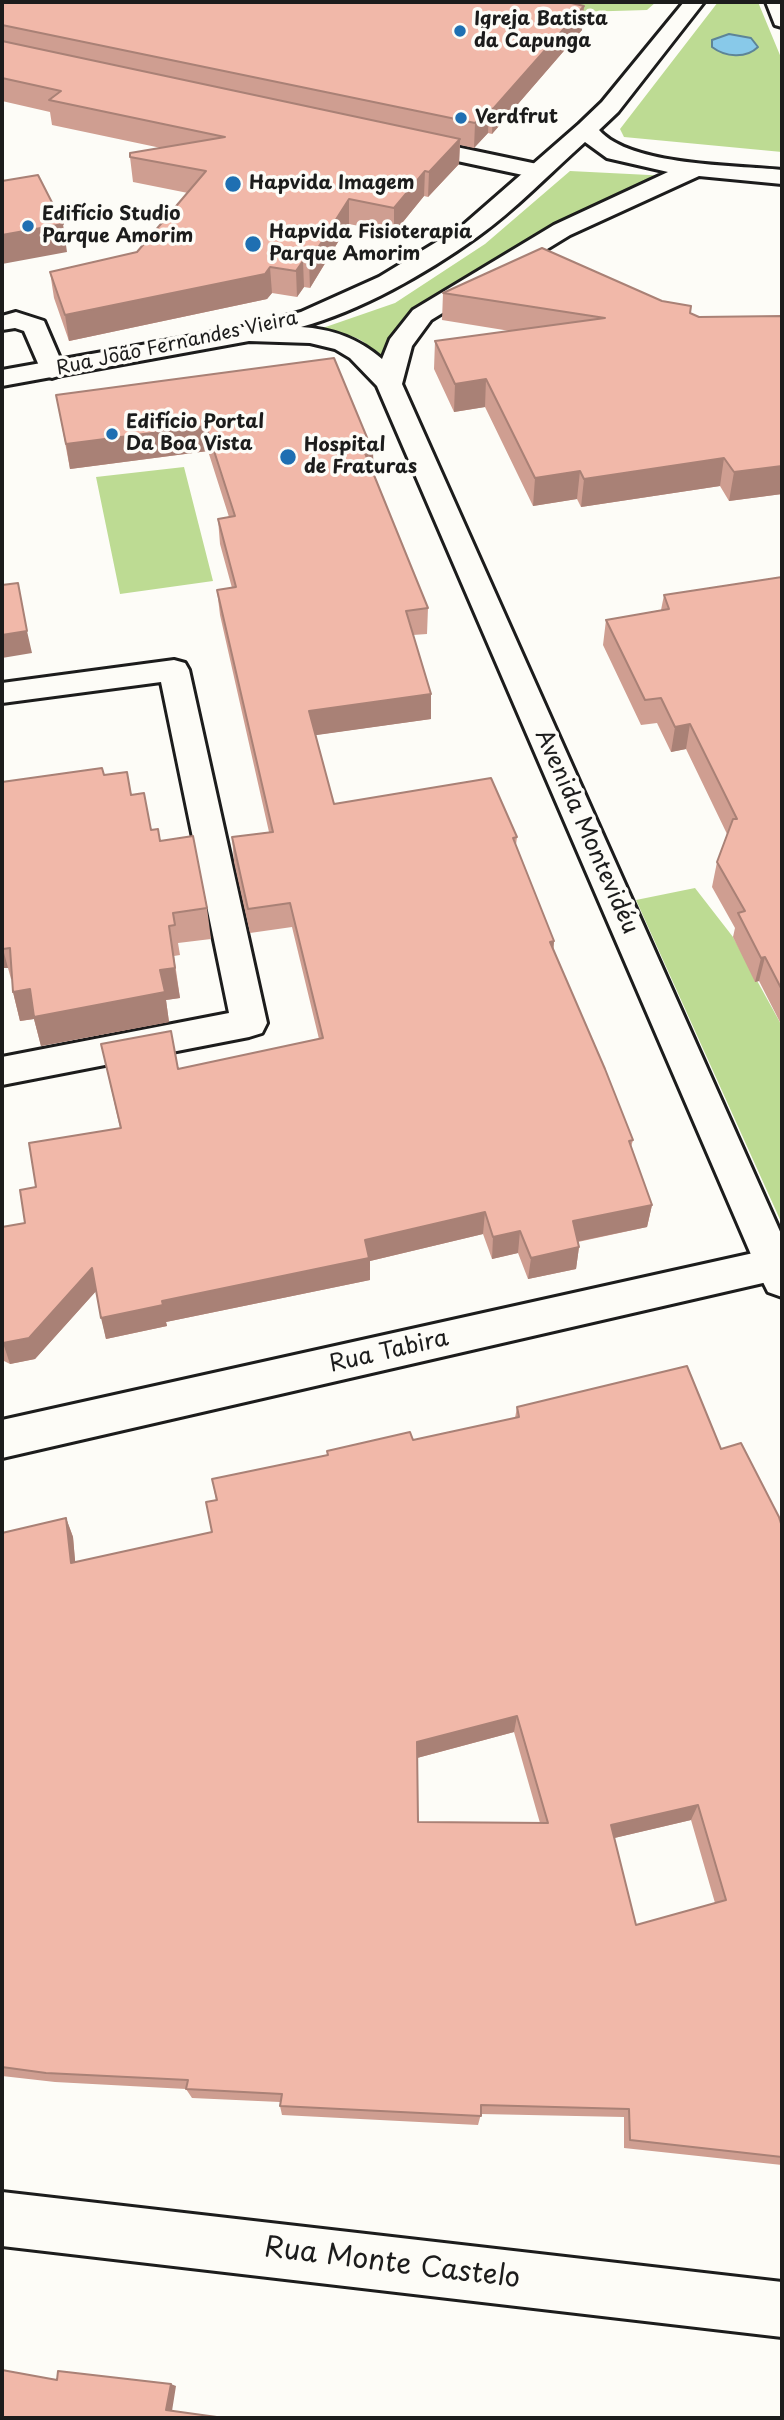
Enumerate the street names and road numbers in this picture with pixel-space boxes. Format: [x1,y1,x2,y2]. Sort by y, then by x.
street label: Rua João Fernandes Vieira [54,307,300,381]
street label: Avenida Montevidéu [529,726,643,938]
street label: Rua Tabira [327,1325,451,1379]
street label: Rua Monte Castelo [262,2232,522,2296]

